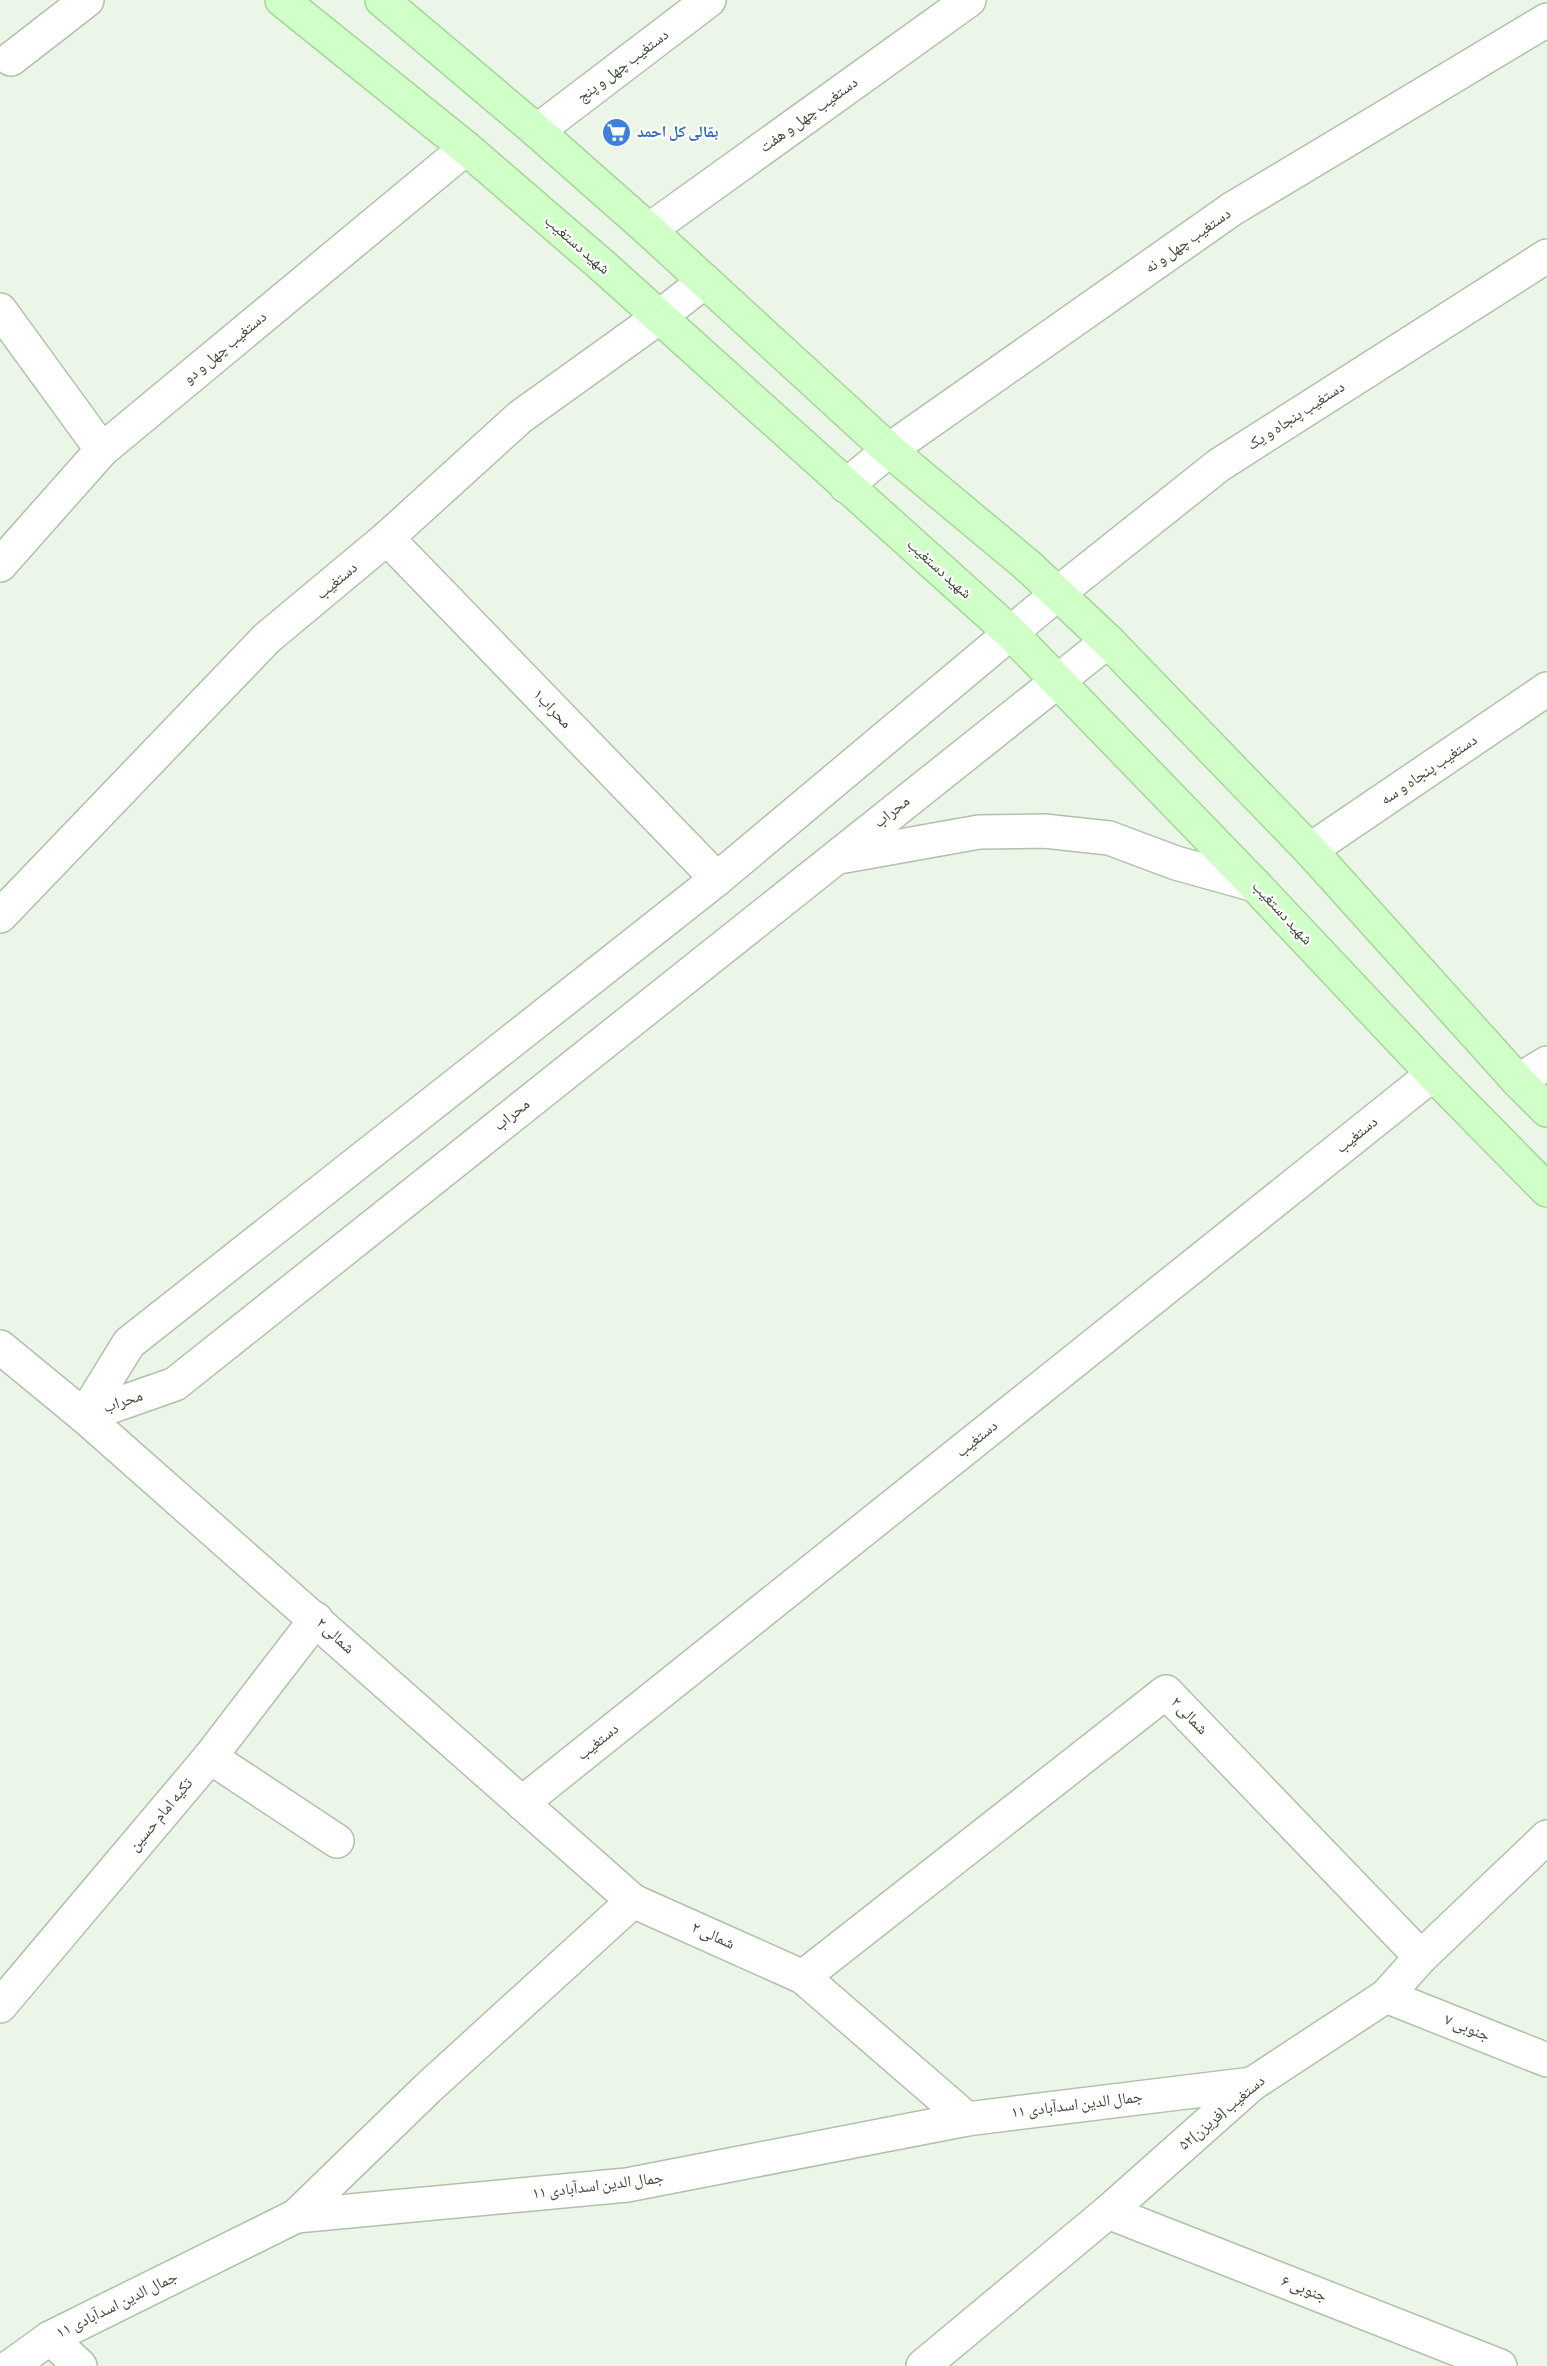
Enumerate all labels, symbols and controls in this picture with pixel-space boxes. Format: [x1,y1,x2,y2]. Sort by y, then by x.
street label: دستغیب چهل و پنج [573,25,673,107]
street label: دستغیب چهل و هفت [756,73,862,157]
supermarket icon: بقالی کل احمد [600,116,632,148]
place label: بقالی کل احمد [637,123,718,142]
street label: دستغیب چهل و نه [1141,204,1235,278]
street label: شهید دستغیب [540,211,614,279]
street label: دستغیب چهل و دو [179,308,271,388]
street label: دستغیب پنجاه و یک [1244,377,1348,455]
street label: شهید دستغیب [903,535,975,603]
street label: دستغیب [312,558,362,604]
street label: محراب۱ [529,685,575,733]
street label: دستغیب پنجاه و سه [1377,731,1481,809]
street label: محراب [870,792,914,832]
street label: شهید دستغیب [1247,877,1317,949]
street label: محراب [490,1095,534,1135]
street label: دستغیب [1332,1112,1382,1158]
street label: محراب [101,1386,145,1418]
street label: دستغیب [952,1416,1002,1462]
street label: ۲ شمالی [312,1614,358,1658]
street label: ۲ شمالی [1166,1693,1212,1739]
street label: دستغیب [573,1719,623,1765]
street label: تکیه امام حسین [125,1774,197,1856]
street label: ۲ شمالی [688,1918,738,1954]
street label: جنوبی ۷ [1441,2010,1493,2046]
street label: دستغیب (فریزن)۵۲ [1175,2071,1269,2155]
street label: جمال الدین اسدآبادی ۱۱ [1010,2087,1144,2123]
street label: جمال الدین اسدآبادی ۱۱ [531,2168,665,2204]
street label: جمال الدین اسدآبادی ۱۱ [53,2267,181,2343]
street label: جنوبی ۶ [1278,2272,1330,2306]

